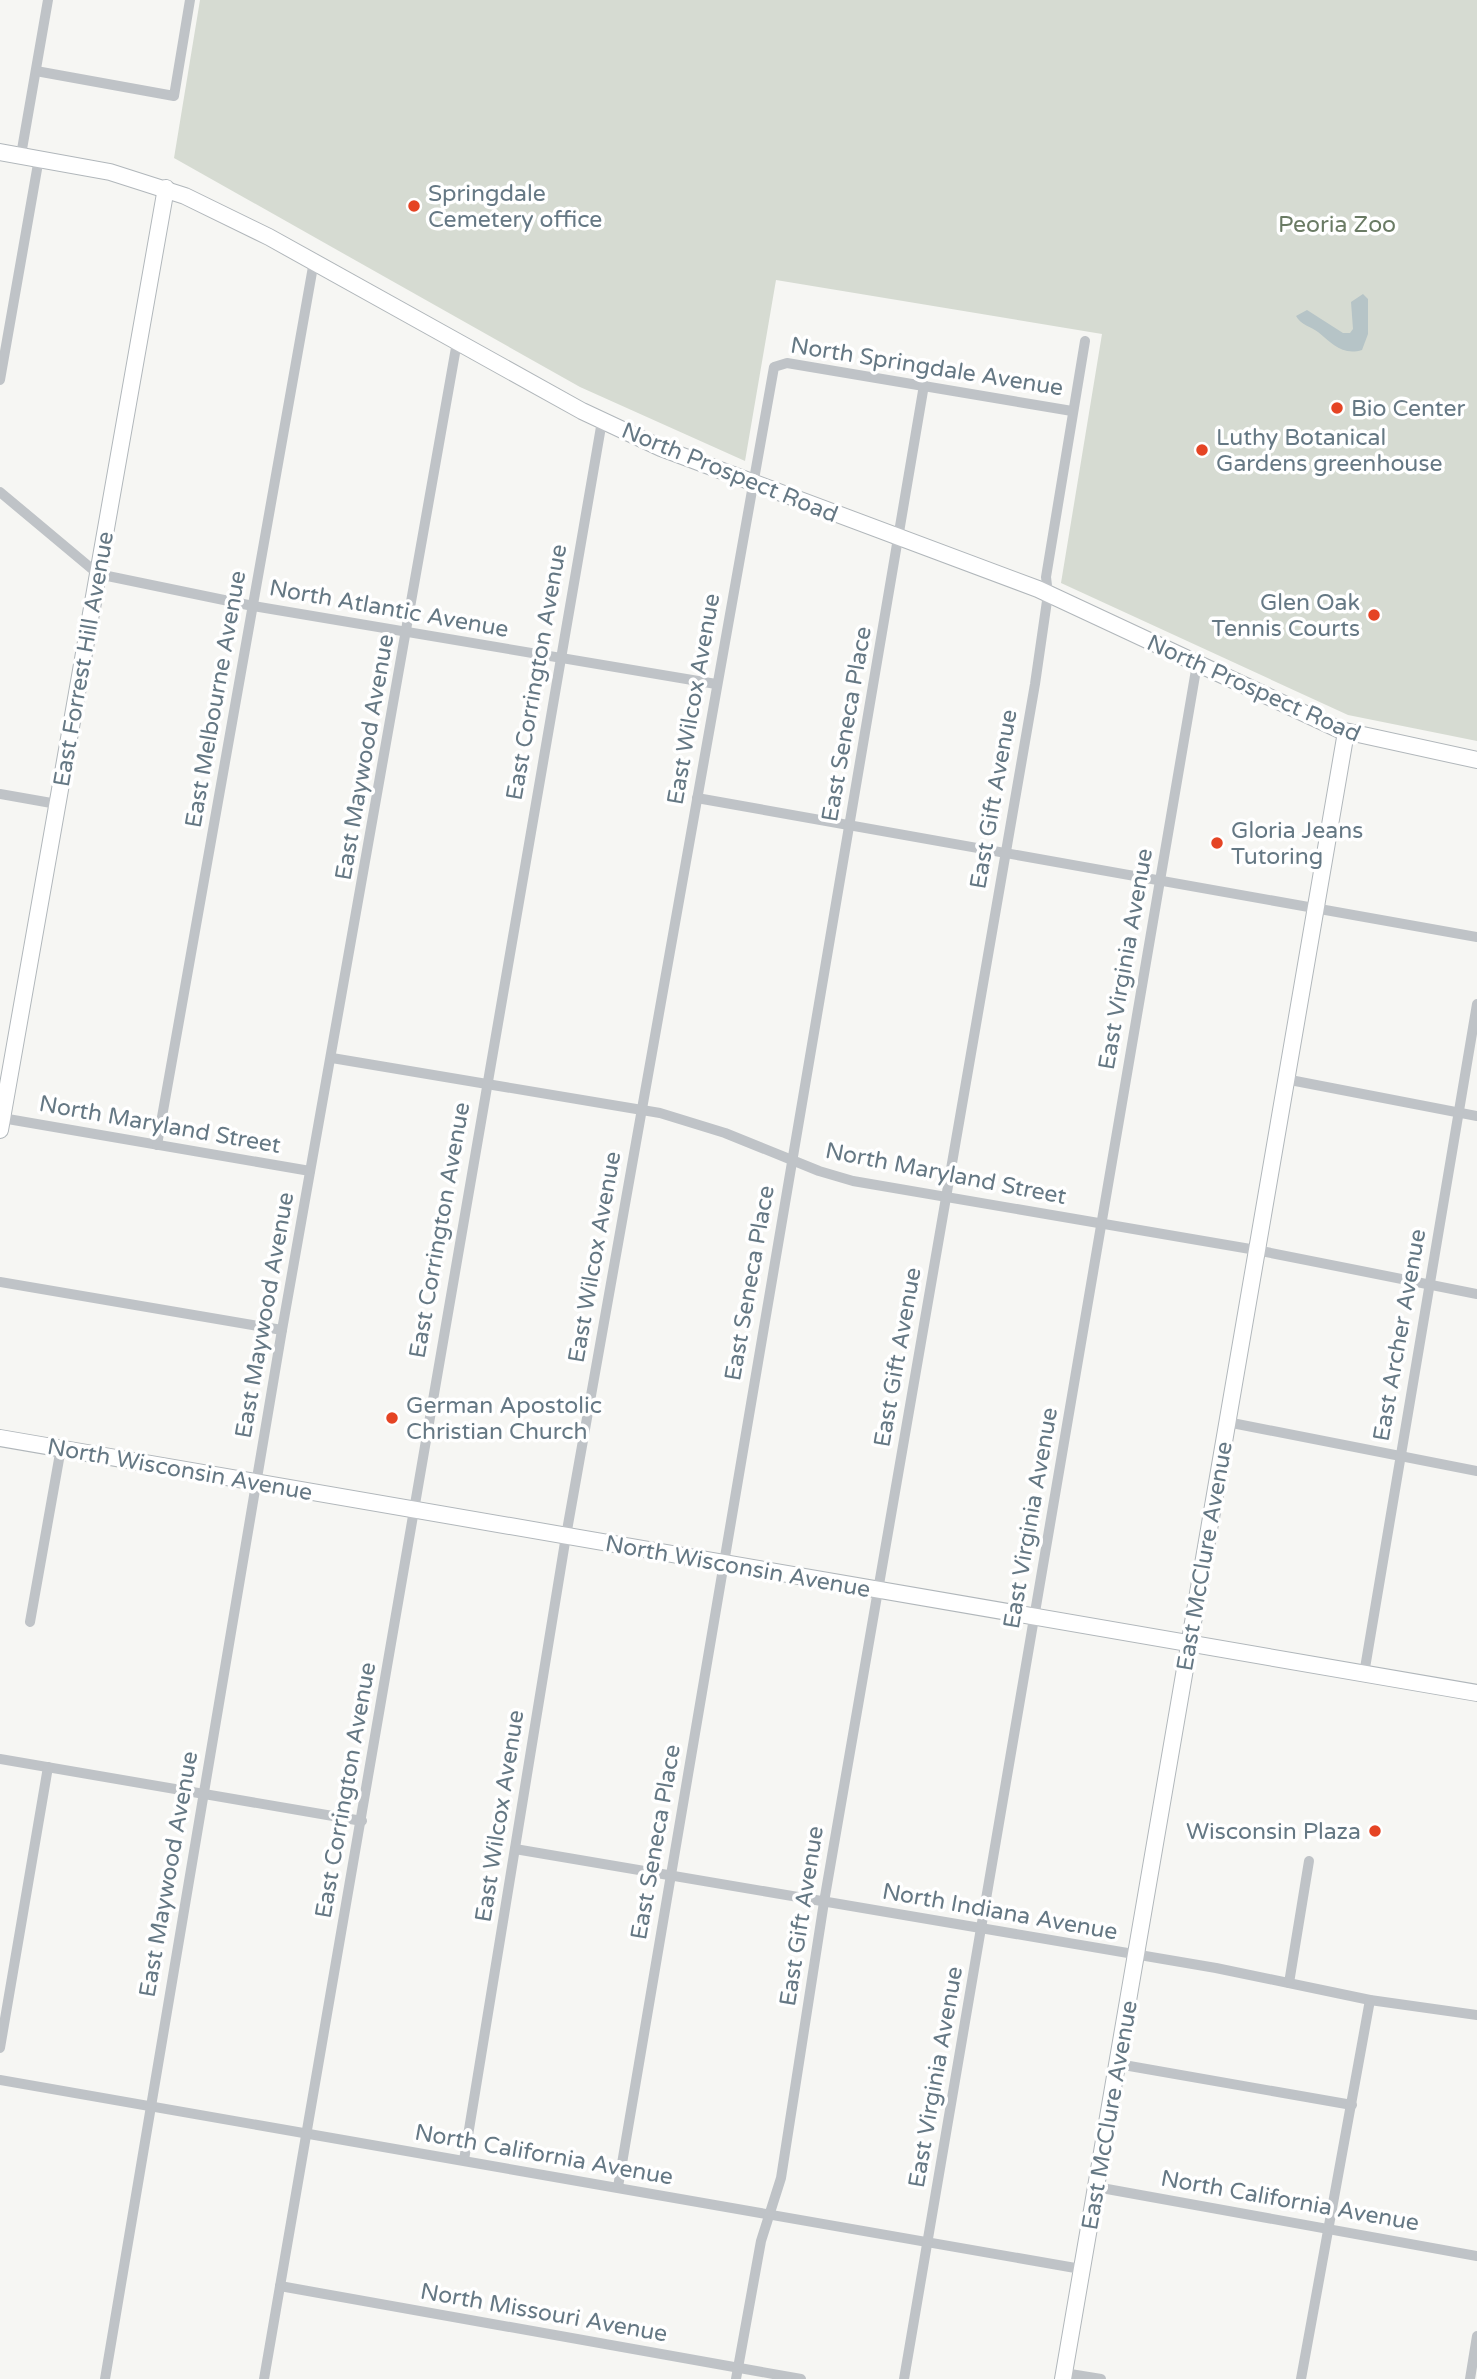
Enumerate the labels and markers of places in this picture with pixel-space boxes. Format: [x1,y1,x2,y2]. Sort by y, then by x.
place label: Springdale Cemetery office [428,180,602,234]
marker: Springdale Cemetery office [406,198,422,214]
place label: Bio Center [1351,395,1465,423]
marker: Bio Center [1329,400,1345,416]
place label: Luthy Botanical Gardens greenhouse [1216,424,1442,478]
marker: Luthy Botanical Gardens greenhouse [1194,442,1210,458]
place label: Glen Oak Tennis Courts [1211,589,1360,643]
marker: Glen Oak Tennis Courts [1366,607,1382,623]
place label: Gloria Jeans Tutoring [1231,817,1363,871]
marker: Gloria Jeans Tutoring [1209,835,1225,851]
place label: German Apostolic Christian Church [406,1392,602,1446]
marker: German Apostolic Christian Church [384,1410,400,1426]
place label: Wisconsin Plaza [1186,1818,1361,1846]
marker: Wisconsin Plaza [1367,1823,1383,1839]

